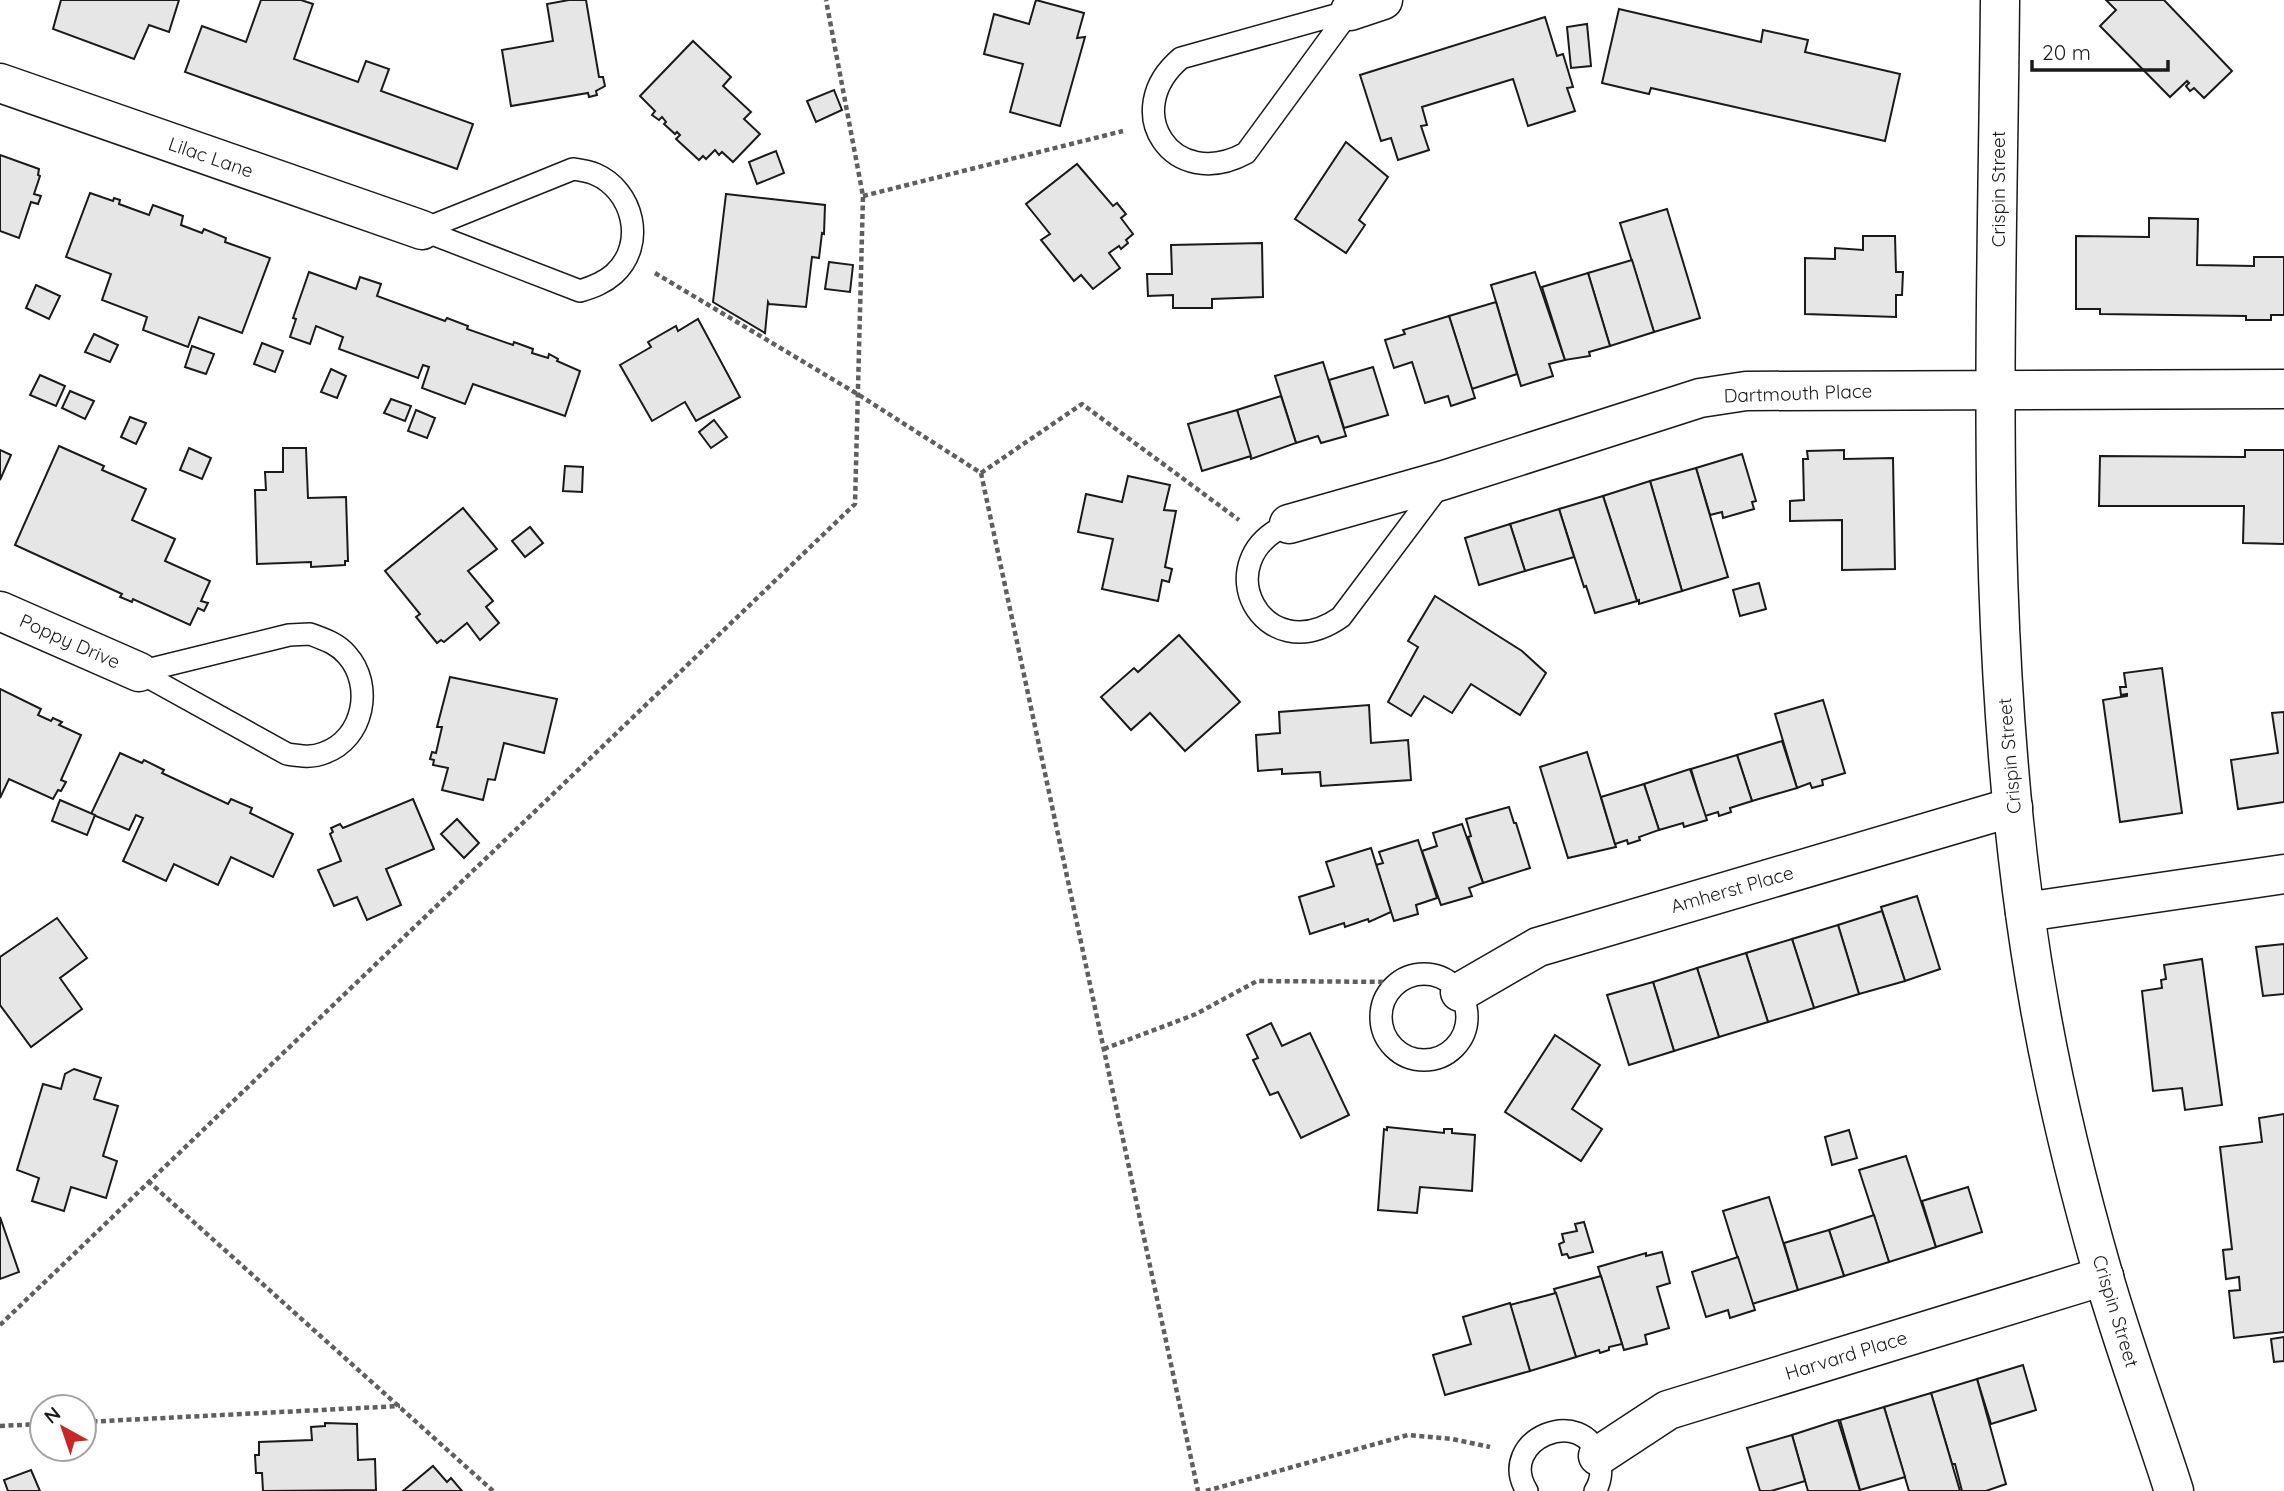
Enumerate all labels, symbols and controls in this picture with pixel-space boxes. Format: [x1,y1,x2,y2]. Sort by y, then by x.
scale bar [2032,28,2168,72]
text: 20 m [2042,39,2091,65]
street label: Lilac Lane [165,131,257,183]
street label: Crispin Street [1986,131,2010,247]
street label: Dartmouth Place [1723,378,1873,408]
street label: Poppy Drive [16,608,124,674]
street label: Crispin Street [1992,697,2026,815]
street label: Amherst Place [1668,860,1796,918]
street label: Crispin Street [2088,1252,2144,1370]
street label: Harvard Place [1782,1325,1910,1385]
north arrow [28,1393,98,1463]
text: N [39,1401,65,1429]

